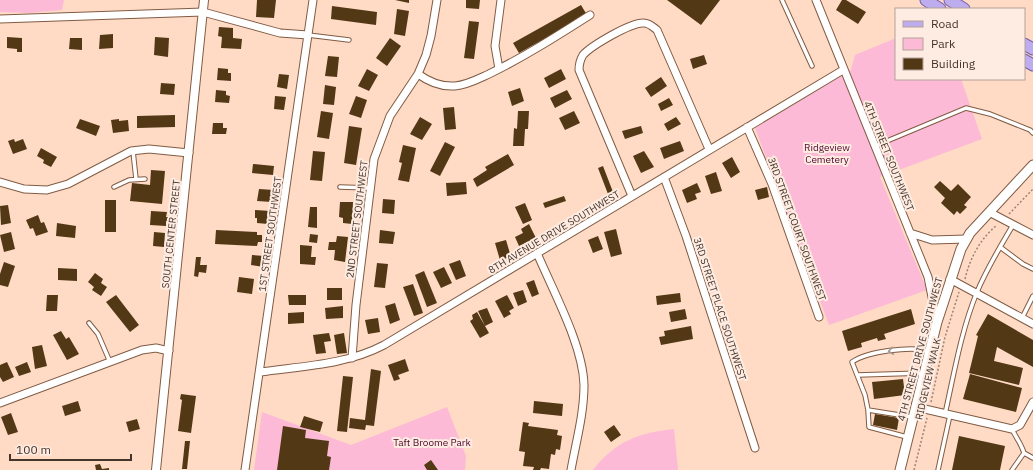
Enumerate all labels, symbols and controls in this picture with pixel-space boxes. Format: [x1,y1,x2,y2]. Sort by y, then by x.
legend [895,8,1025,80]
text: Road [931,16,959,31]
text: Park [931,36,956,51]
text: Building [931,56,976,71]
street label: 4TH STREET SOUTHWEST [861,99,917,213]
park label: Ridgeview Cemetery [804,141,850,166]
street label: 3RD STREET COURT SOUTHWEST [765,155,829,303]
street label: 2ND STREET SOUTHWEST [343,159,371,278]
street label: 1ST STREET SOUTHWEST [255,175,285,292]
street label: SOUTH CENTER STREET [159,179,183,289]
street label: 8TH AVENUE DRIVE SOUTHWEST [486,187,622,276]
street label: 3RD STREET PLACE SOUTHWEST [691,236,749,382]
street label: 4TH STREET DRIVE SOUTHWEST [894,275,946,422]
street label: RIDGEVIEW WALK [912,336,944,421]
one-way arrow [887,346,894,355]
scale bar [10,436,131,462]
park label: Taft Broome Park [393,436,472,449]
text: 100 m [16,442,51,457]

